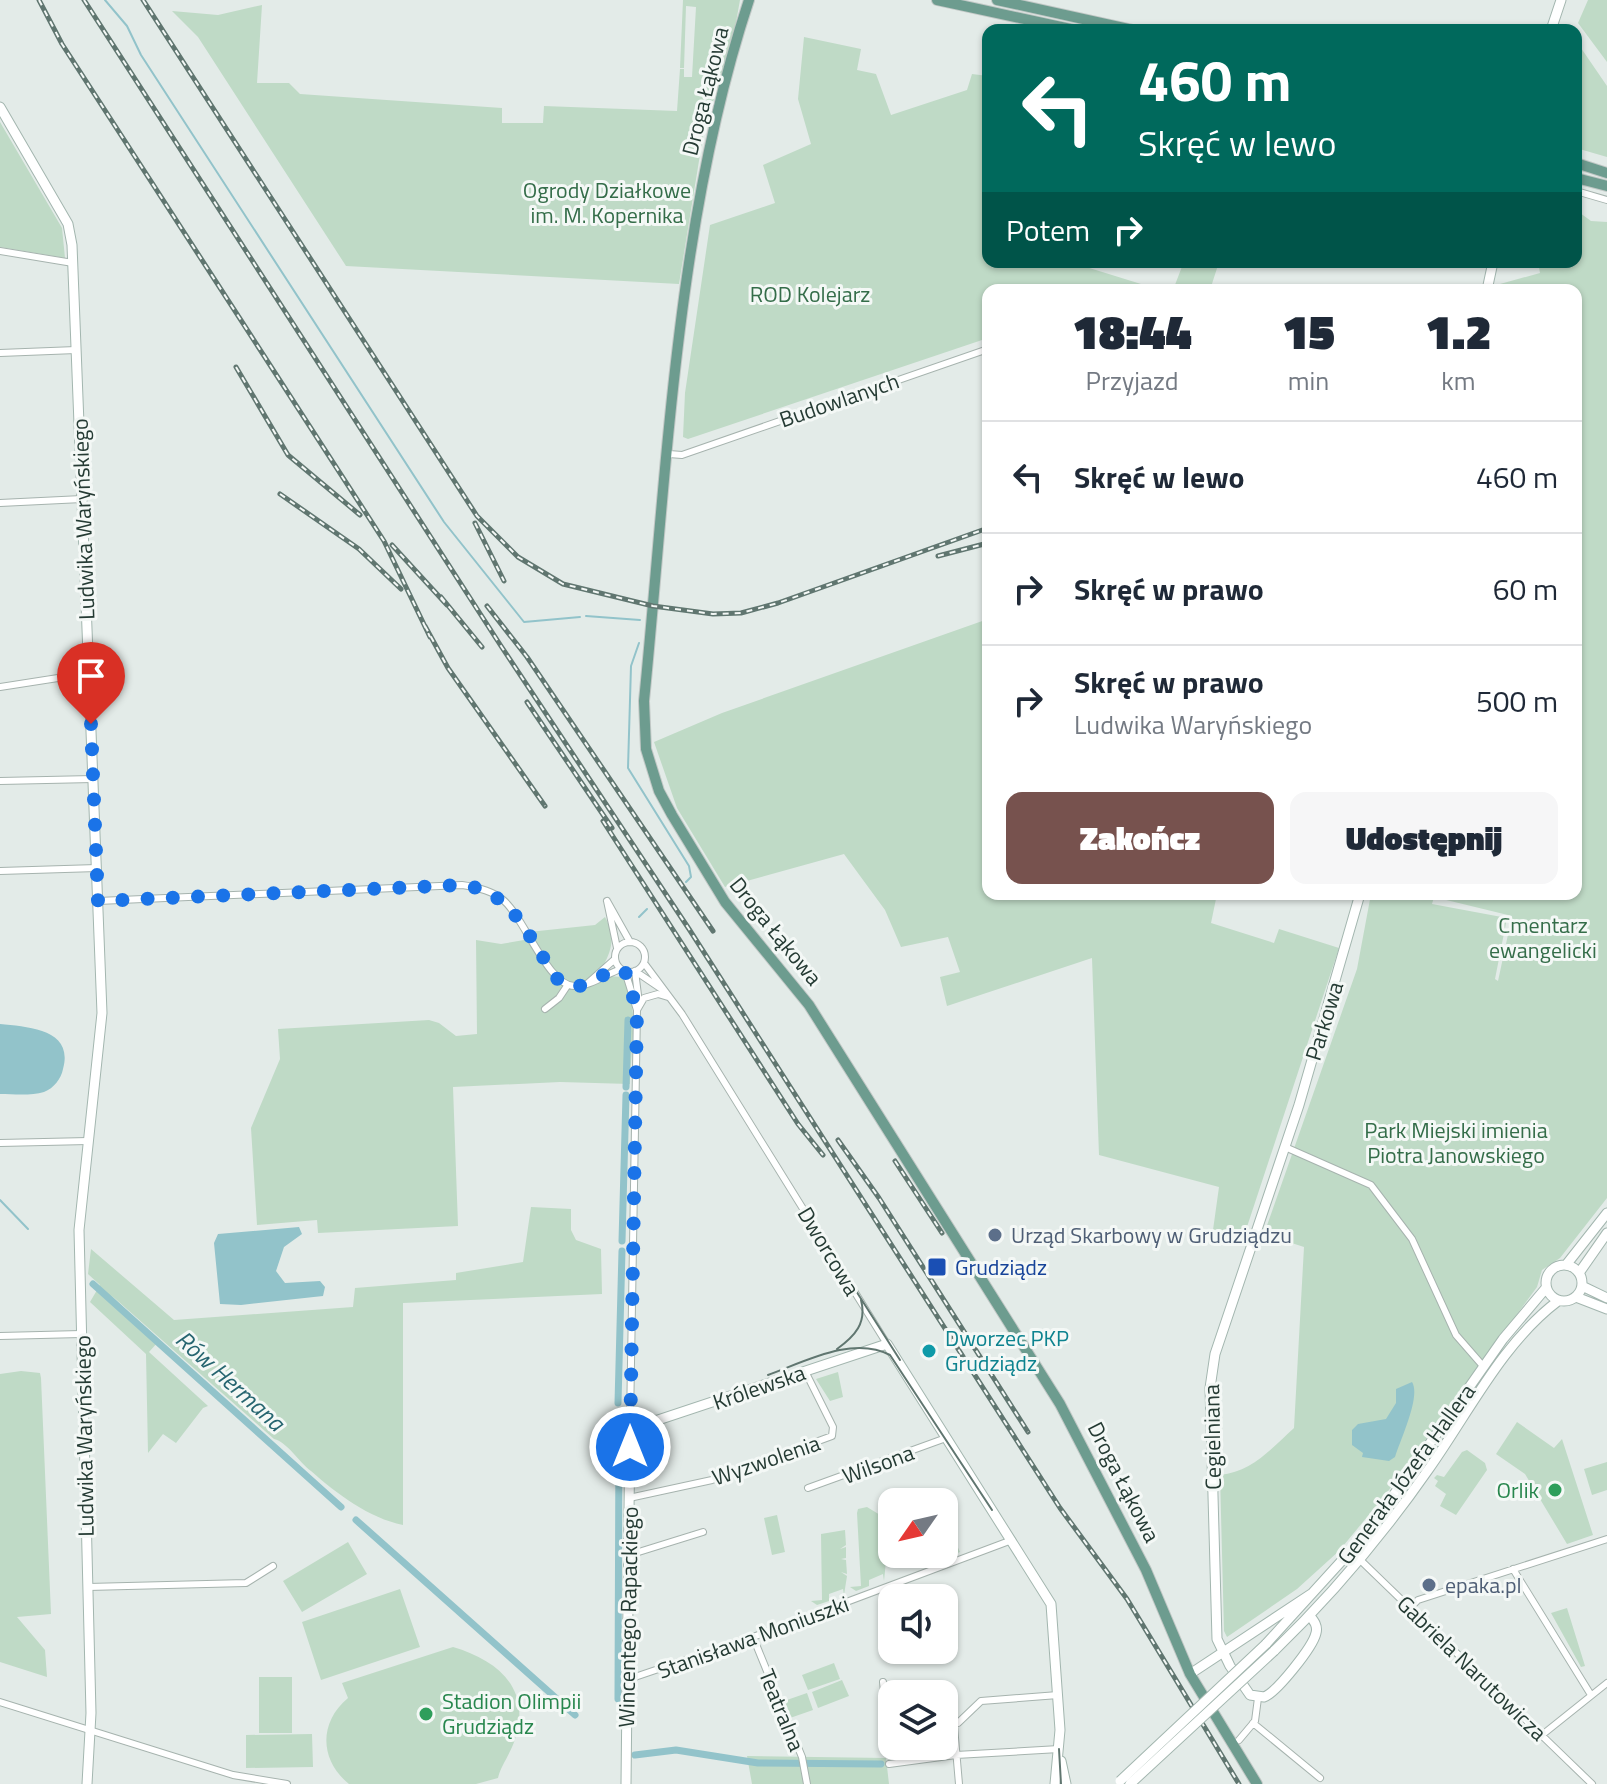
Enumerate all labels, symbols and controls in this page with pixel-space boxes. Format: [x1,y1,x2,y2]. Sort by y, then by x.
street label: Droga Łąkowa [673,23,737,159]
text: 460 m [1138,38,1291,123]
icon: left [1006,56,1110,160]
text: Skręć w lewo [1138,115,1337,170]
park label: Ogrody Działkowe im. M. Kopernika [523,173,691,232]
text: Potem [1006,207,1090,253]
icon: right [1106,208,1150,252]
park label: ROD Kolejarz [750,277,870,311]
text: 18:44 [1072,295,1192,368]
text: 15 [1282,295,1335,368]
text: 1.2 [1425,295,1492,368]
text: Przyjazd [1086,361,1179,400]
text: min [1288,361,1329,400]
text: km [1441,361,1476,400]
street label: Budowlanych [774,364,904,436]
street label: Ludwika Waryńskiego [62,418,104,620]
text: Skręć w lewo [1074,454,1245,500]
text: 460 m [1476,454,1558,500]
icon: left [1006,455,1050,499]
text: Skręć w prawo [1074,566,1264,612]
text: 60 m [1493,566,1558,612]
icon: right [1006,567,1050,611]
pin [57,642,125,724]
icon: arrive [69,654,113,698]
text: Skręć w prawo [1074,659,1264,705]
text: 500 m [1476,678,1558,724]
icon: right [1006,679,1050,723]
text: Ludwika Waryńskiego [1074,705,1312,744]
button: Zakończ [1006,792,1274,884]
button: Udostępnij [1290,792,1558,884]
street label: Droga Łąkowa [721,869,831,993]
park label: Cmentarz ewangelicki [1489,908,1597,967]
street label: Parkowa [1296,977,1352,1065]
park label: Park Miejski imienia Piotra Janowskiego [1364,1113,1548,1172]
street label: Dworcowa [789,1200,869,1302]
place label: Urząd Skarbowy w Grudziądzu [1011,1218,1292,1252]
marker: Urząd Skarbowy w Grudziądzu [986,1226,1004,1244]
place label: Grudziądz [955,1250,1047,1284]
marker: Grudziądz [926,1256,948,1278]
water label: Rów Hermana [168,1321,295,1440]
place label: Dworzec PKP Grudziądz [945,1321,1069,1380]
street label: Ludwika Waryńskiego [65,1335,103,1537]
marker: Dworzec PKP Grudziądz [920,1342,938,1360]
street label: Królewska [708,1355,810,1419]
street label: Generała Józefa Hallera [1329,1376,1483,1572]
street label: Cegielniana [1194,1384,1230,1490]
position arrow [588,1405,672,1489]
street label: Droga Łąkowa [1079,1416,1169,1548]
street label: Wyzwolenia [707,1426,825,1494]
street label: Wilsona [837,1435,919,1493]
place label: Orlik [1496,1473,1539,1507]
marker: Orlik [1546,1481,1564,1499]
north arrow [878,1488,958,1568]
map controls [878,1488,958,1760]
street label: Wincentego Rapackiego [609,1506,647,1728]
place label: epaka.pl [1445,1568,1522,1602]
marker: epaka.pl [1420,1576,1438,1594]
button: sound [878,1584,958,1664]
street label: Stanisława Moniuszki [652,1587,854,1687]
street label: Gabriela Narutowicza [1389,1587,1555,1749]
street label: Teatralna [750,1664,814,1756]
button: layers [878,1680,958,1760]
place label: Stadion Olimpii Grudziądz [442,1684,581,1743]
marker: Stadion Olimpii Grudziądz [417,1705,435,1723]

